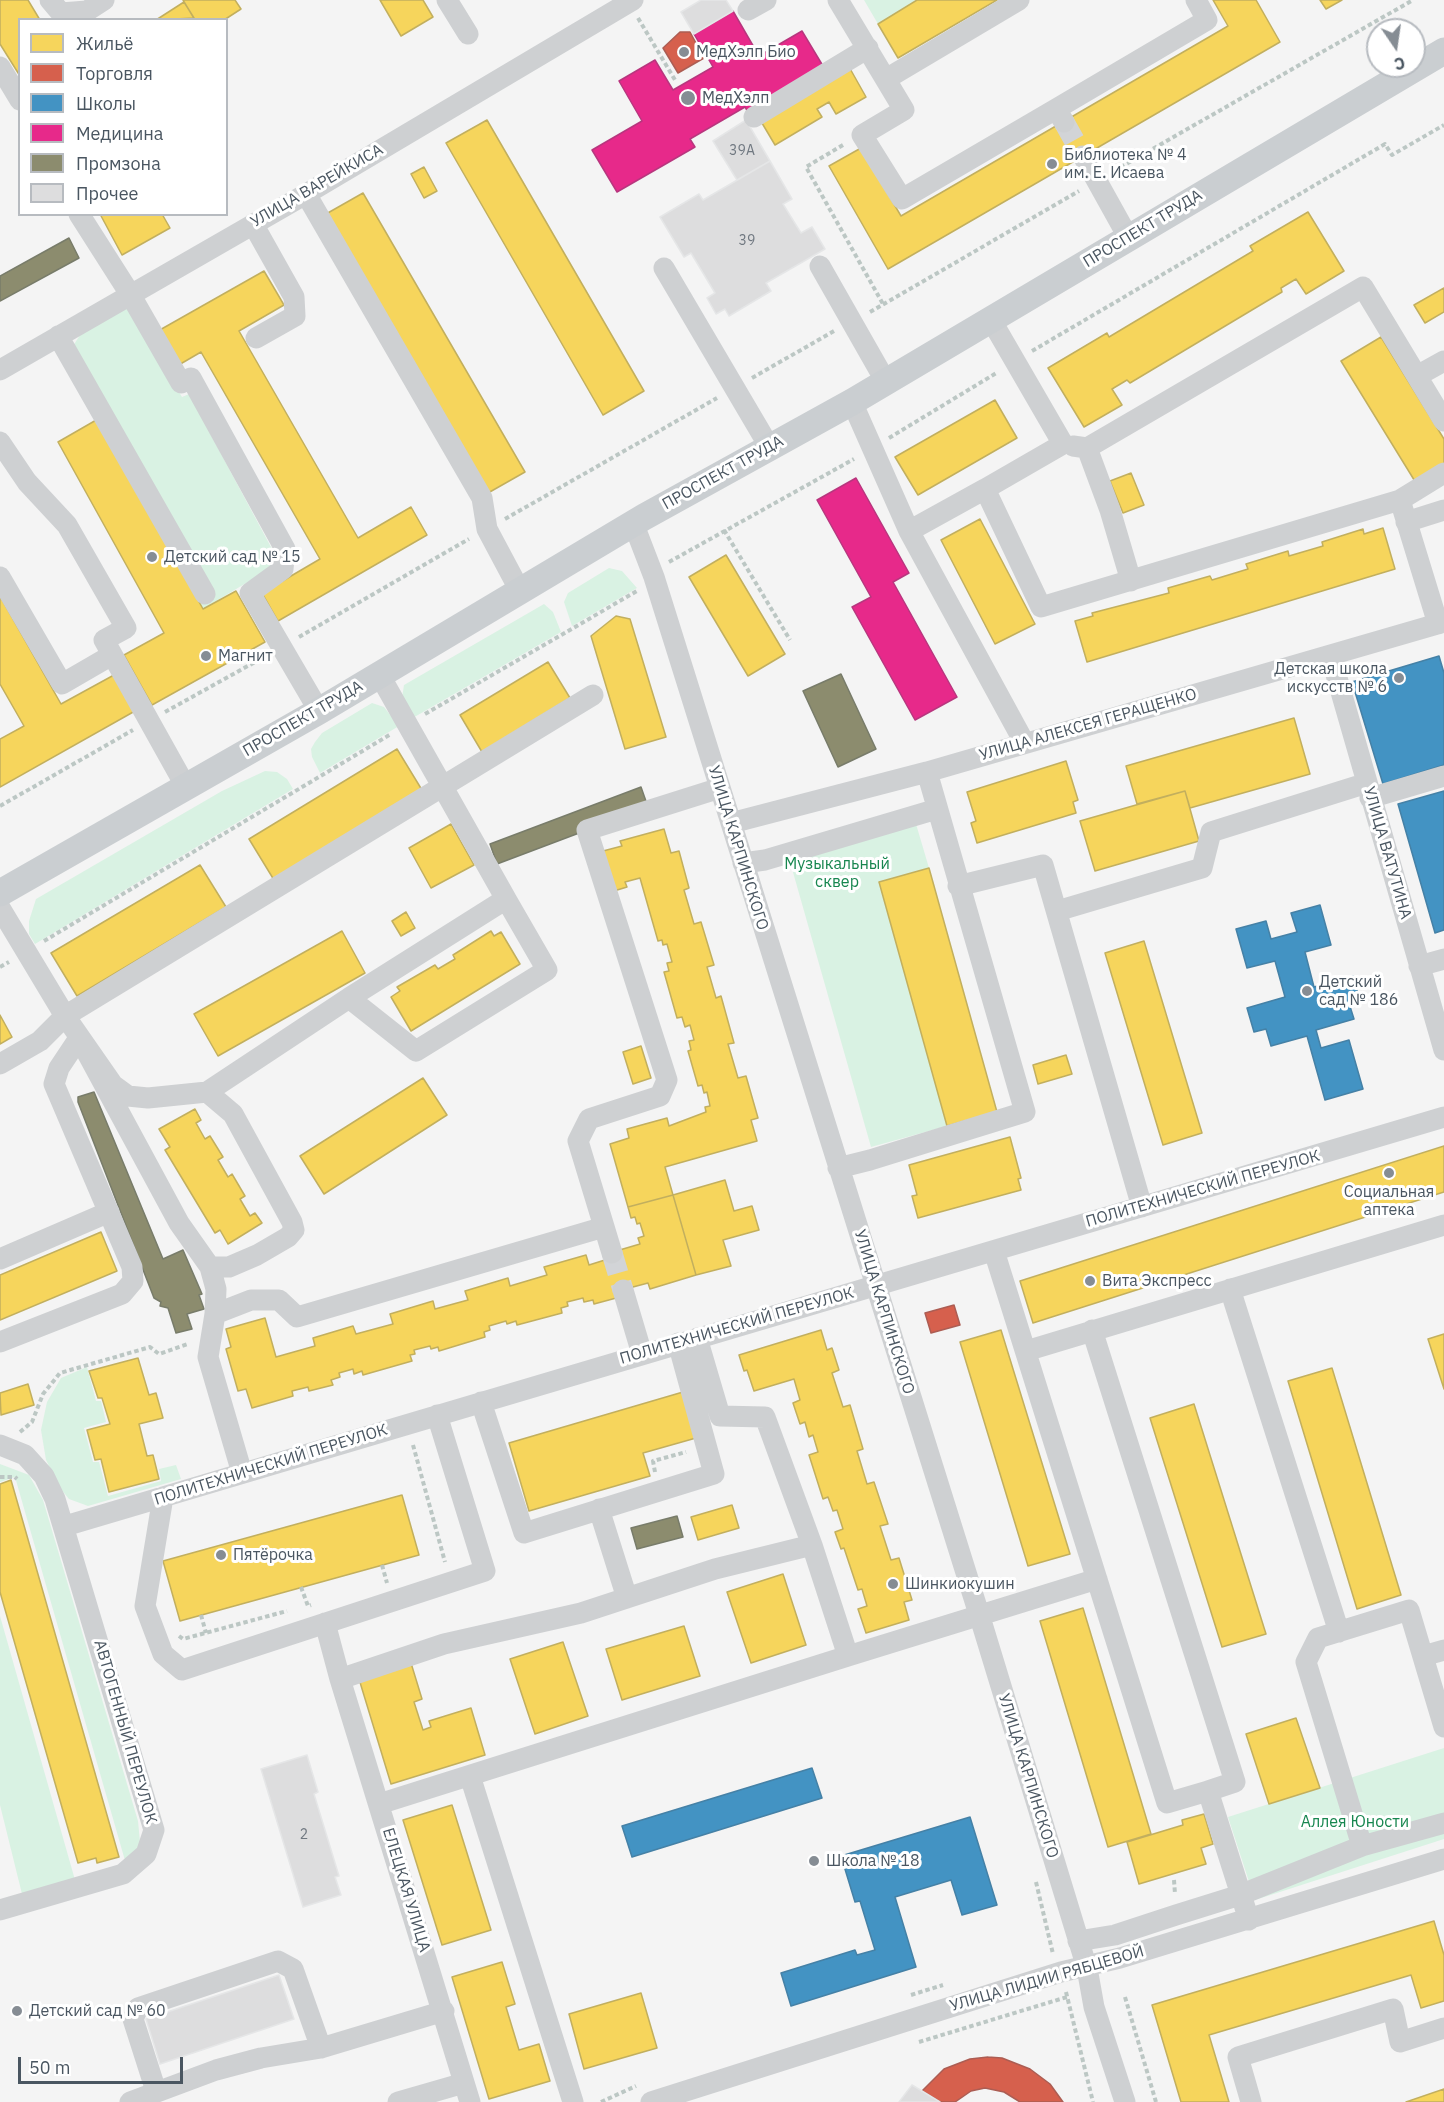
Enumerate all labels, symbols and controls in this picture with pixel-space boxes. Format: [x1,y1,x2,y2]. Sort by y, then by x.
legend [18,18,228,216]
north arrow [1366,18,1426,78]
text: Жильё [76,32,133,55]
place label: МедХэлп Био [696,42,796,62]
marker: МедХэлп Био [677,45,691,59]
text: С [1392,53,1407,75]
text: Торговля [76,62,153,85]
place label: МедХэлп [702,88,769,108]
marker: МедХэлп [679,89,697,107]
text: Школы [76,92,136,115]
text: Медицина [76,122,163,145]
street label: УЛИЦА ВАРЕЙКИСА [247,140,387,232]
house number: 39А [729,143,755,159]
place label: Библиотека № 4 им. Е. Исаева [1064,145,1187,183]
text: Промзона [76,152,161,175]
marker: Библиотека № 4 им. Е. Исаева [1045,157,1059,171]
text: Прочее [76,182,138,205]
street label: ПРОСПЕКТ ТРУДА [1080,186,1206,272]
house number: 39 [739,233,755,249]
street label: ПРОСПЕКТ ТРУДА [659,432,787,514]
place label: Детский сад № 15 [164,547,301,567]
marker: Детский сад № 15 [145,550,159,564]
place label: Магнит [218,646,273,666]
marker: Магнит [199,649,213,663]
place label: Детская школа искусств № 6 [1274,659,1387,697]
marker: Детская школа искусств № 6 [1392,671,1406,685]
street label: ПРОСПЕКТ ТРУДА [240,677,366,761]
street label: УЛИЦА АЛЕКСЕЯ ГЕРАЩЕНКО [977,685,1199,765]
street label: УЛИЦА КАРПИНСКОГО [704,763,772,933]
street label: УЛИЦА ВАТУТИНА [1359,784,1415,922]
park label: Музыкальный сквер [784,854,890,892]
place label: Детский сад № 186 [1319,972,1398,1010]
marker: Детский сад № 186 [1300,984,1314,998]
street label: ПОЛИТЕХНИЧЕСКИЙ ПЕРЕУЛОК [1084,1146,1322,1232]
marker: Социальная аптека [1382,1166,1396,1180]
place label: Социальная аптека [1344,1182,1434,1220]
street label: УЛИЦА КАРПИНСКОГО [850,1227,918,1397]
place label: Вита Экспресс [1102,1271,1211,1291]
marker: Вита Экспресс [1083,1274,1097,1288]
street label: ПОЛИТЕХНИЧЕСКИЙ ПЕРЕУЛОК [618,1283,856,1369]
street label: ПОЛИТЕХНИЧЕСКИЙ ПЕРЕУЛОК [152,1420,390,1510]
place label: Пятёрочка [233,1545,313,1565]
marker: Пятёрочка [214,1548,228,1562]
place label: Шинкиокушин [905,1574,1015,1594]
marker: Шинкиокушин [886,1577,900,1591]
street label: АВТОГЕННЫЙ ПЕРЕУЛОК [90,1638,160,1826]
street label: УЛИЦА КАРПИНСКОГО [994,1691,1062,1861]
park label: Аллея Юности [1301,1812,1409,1832]
street label: ЕЛЕЦКАЯ УЛИЦА [378,1825,434,1955]
house number: 2 [300,1827,308,1843]
place label: Школа № 18 [826,1851,920,1871]
marker: Школа № 18 [807,1854,821,1868]
street label: УЛИЦА ЛИДИИ РЯБЦЕВОЙ [948,1942,1146,2016]
place label: Детский сад № 60 [29,2001,166,2021]
marker: Детский сад № 60 [10,2004,24,2018]
scale bar [21,2045,186,2083]
text: 50 m [29,2056,71,2079]

